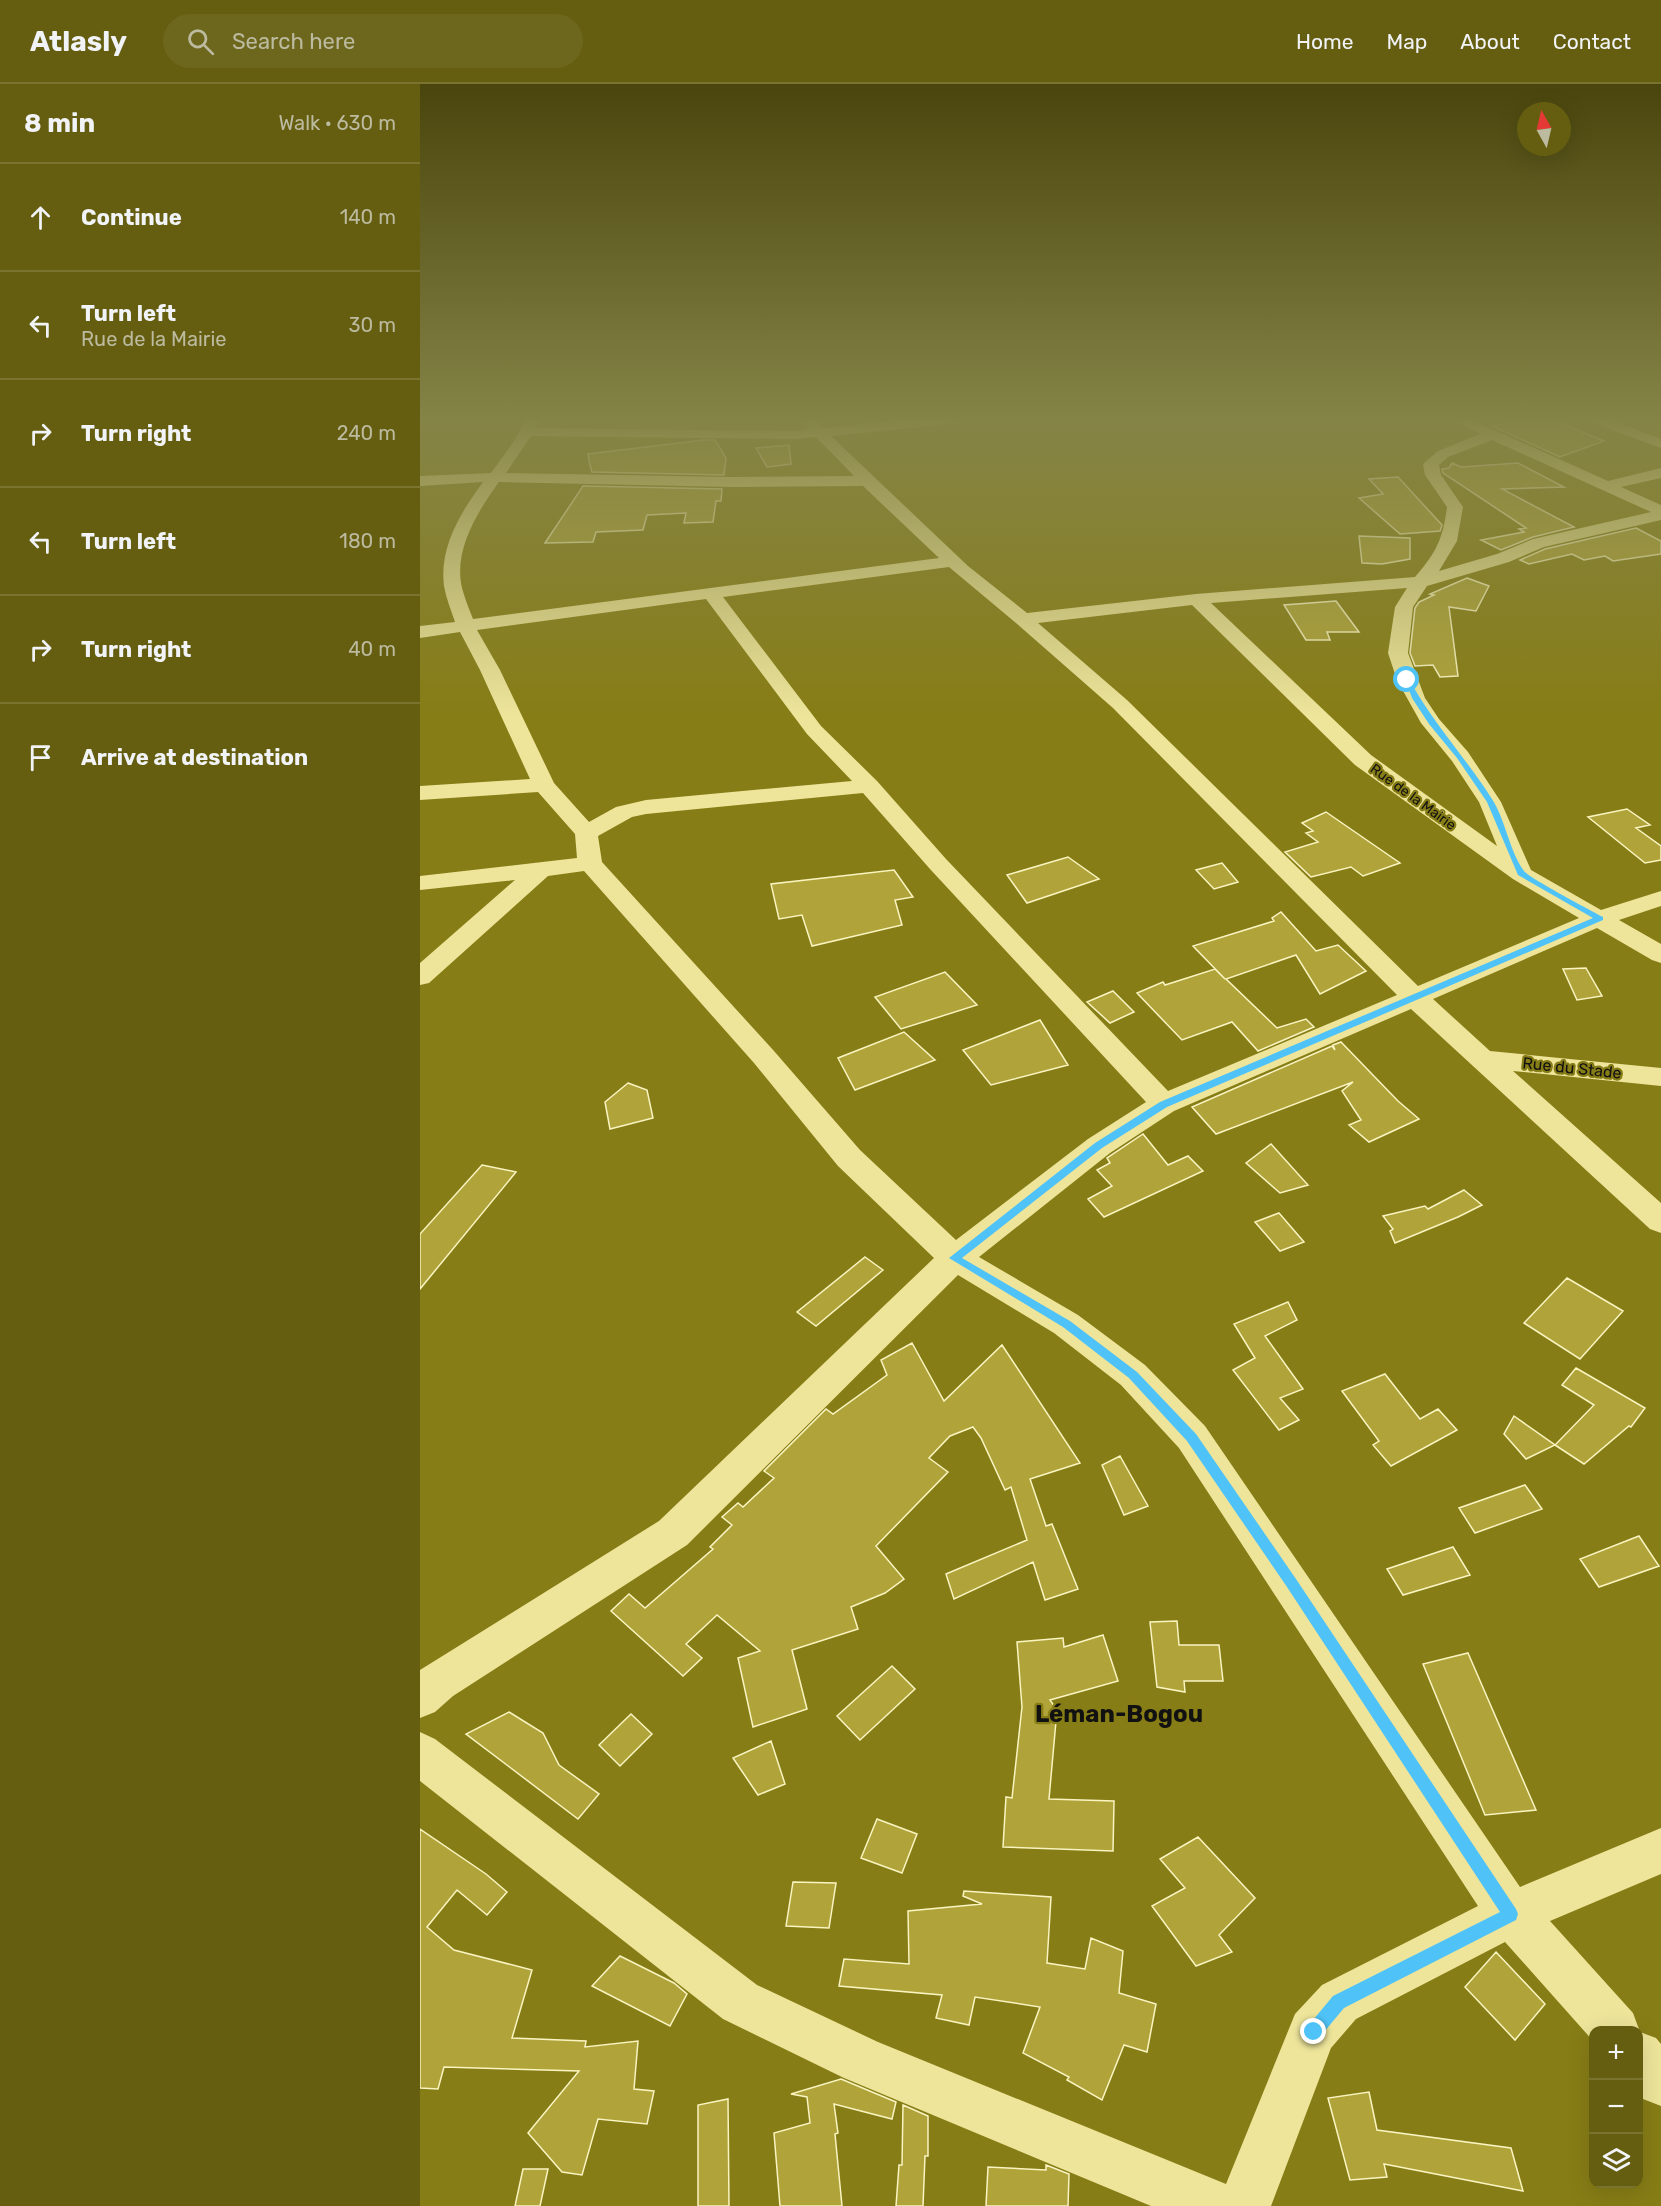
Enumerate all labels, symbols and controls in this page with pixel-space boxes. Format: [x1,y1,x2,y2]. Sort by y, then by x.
search box [163,14,583,68]
text: Atlasly [30,25,127,58]
icon: search [184,25,217,58]
text: Search here [232,28,355,55]
text: Home [1296,29,1353,54]
text: Map [1386,29,1427,54]
text: About [1460,29,1520,54]
text: Contact [1553,29,1631,54]
north arrow [1517,102,1571,156]
text: 8 min [24,108,95,139]
text: Walk · 630 m [279,111,396,135]
icon: ahead [24,201,57,234]
text: Continue [81,204,182,231]
text: 140 m [340,205,396,229]
text: Turn left [81,300,176,327]
icon: left [24,309,57,342]
text: 30 m [349,313,396,337]
text: Rue de la Mairie [81,327,226,351]
icon: right [24,417,57,450]
text: Turn right [81,420,191,447]
text: 240 m [337,421,396,445]
icon: left [24,525,57,558]
text: Turn left [81,528,176,555]
text: 180 m [339,529,396,553]
icon: right [24,633,57,666]
text: Turn right [81,636,191,663]
text: 40 m [348,637,396,661]
route start [1393,666,1419,692]
icon: arrive [24,741,57,774]
text: Arrive at destination [81,744,308,771]
street label: Rue de la Mairie [1367,760,1459,834]
street label: Rue du Stade [1521,1053,1623,1083]
district label: Léman-Bogou [1035,1700,1203,1728]
route end [1300,2018,1326,2044]
map controls [1589,2026,1643,2188]
button: + [1589,2026,1643,2080]
button: − [1589,2080,1643,2134]
button: layers [1589,2134,1643,2188]

